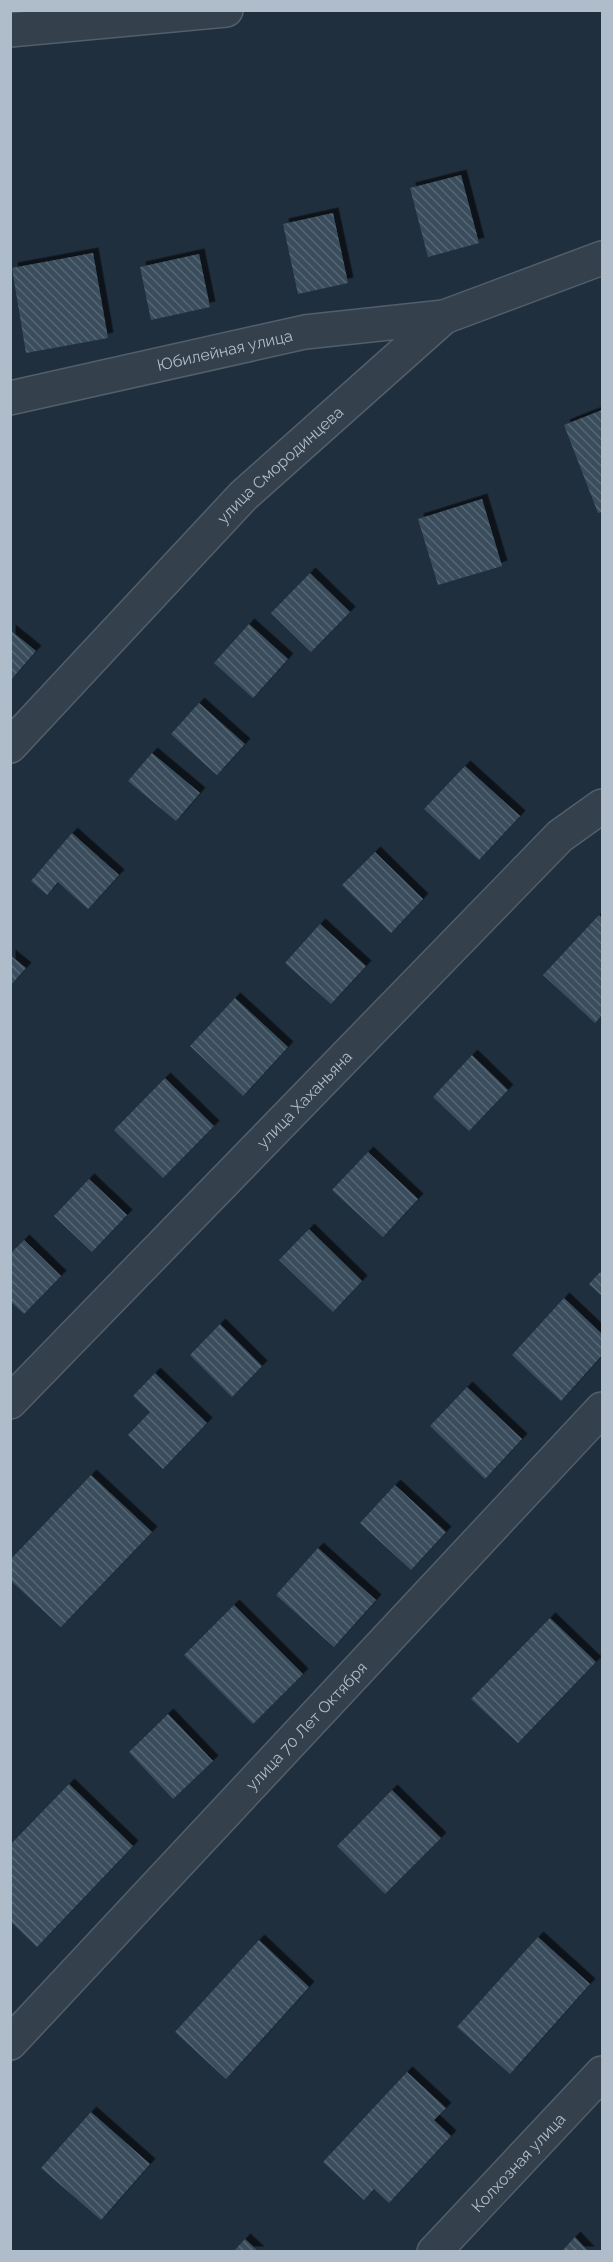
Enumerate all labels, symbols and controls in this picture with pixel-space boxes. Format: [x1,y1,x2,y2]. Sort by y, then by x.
street label: Юбилейная улица [155,326,294,375]
street label: улица Смородинцева [213,402,347,528]
street label: улица Хаханьяна [253,1047,356,1152]
street label: улица 70 Лет Октября [242,1658,371,1794]
street label: Колхозная улица [468,2109,569,2216]

